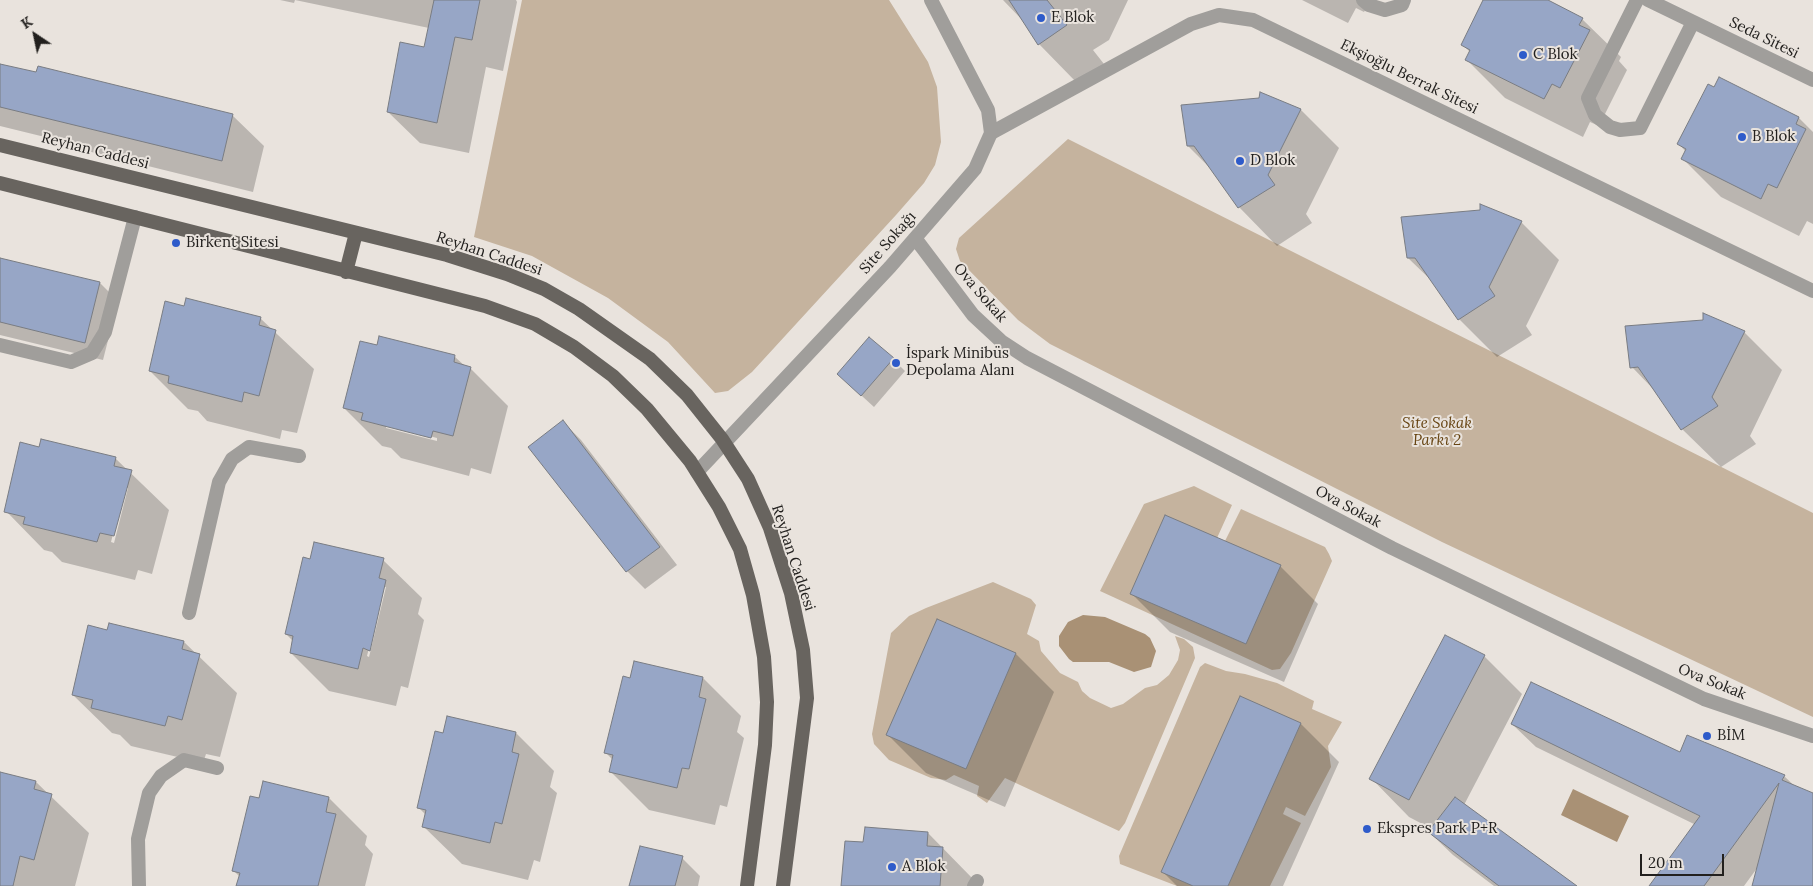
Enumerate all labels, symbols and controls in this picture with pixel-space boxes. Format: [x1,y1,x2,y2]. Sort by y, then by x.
place label: E Blok [1051,9,1094,27]
north arrow [10,10,60,60]
text: K [17,12,36,33]
marker: E Blok [1035,12,1047,24]
street label: Seda Sitesi [1726,13,1802,63]
street label: Ekşioğlu Berrak Sitesi [1337,36,1481,118]
place label: C Blok [1533,46,1578,64]
marker: C Blok [1517,49,1529,61]
place label: B Blok [1752,128,1795,146]
street label: Reyhan Caddesi [39,129,151,173]
marker: B Blok [1736,131,1748,143]
place label: D Blok [1250,152,1295,170]
marker: D Blok [1234,155,1246,167]
street label: Site Sokağı [856,208,920,278]
street label: Reyhan Caddesi [434,228,544,280]
place label: Birkent Sitesi [186,234,279,252]
marker: Birkent Sitesi [170,237,182,249]
street label: Ova Sokak [950,260,1010,326]
place label: İspark Minibüs Depolama Alanı [906,345,1014,380]
marker: İspark Minibüs Depolama Alanı [890,357,902,369]
park label: Site Sokak Parkı 2 [1402,415,1472,450]
street label: Ova Sokak [1312,482,1384,532]
street label: Reyhan Caddesi [767,503,819,613]
street label: Ova Sokak [1675,660,1749,704]
place label: BİM [1717,727,1745,745]
marker: BİM [1701,730,1713,742]
place label: Ekspres Park P+R [1377,820,1497,838]
marker: Ekspres Park P+R [1361,823,1373,835]
scale bar [1643,844,1727,876]
text: 20 m [1648,853,1683,872]
place label: A Blok [902,858,945,876]
marker: A Blok [886,861,898,873]

